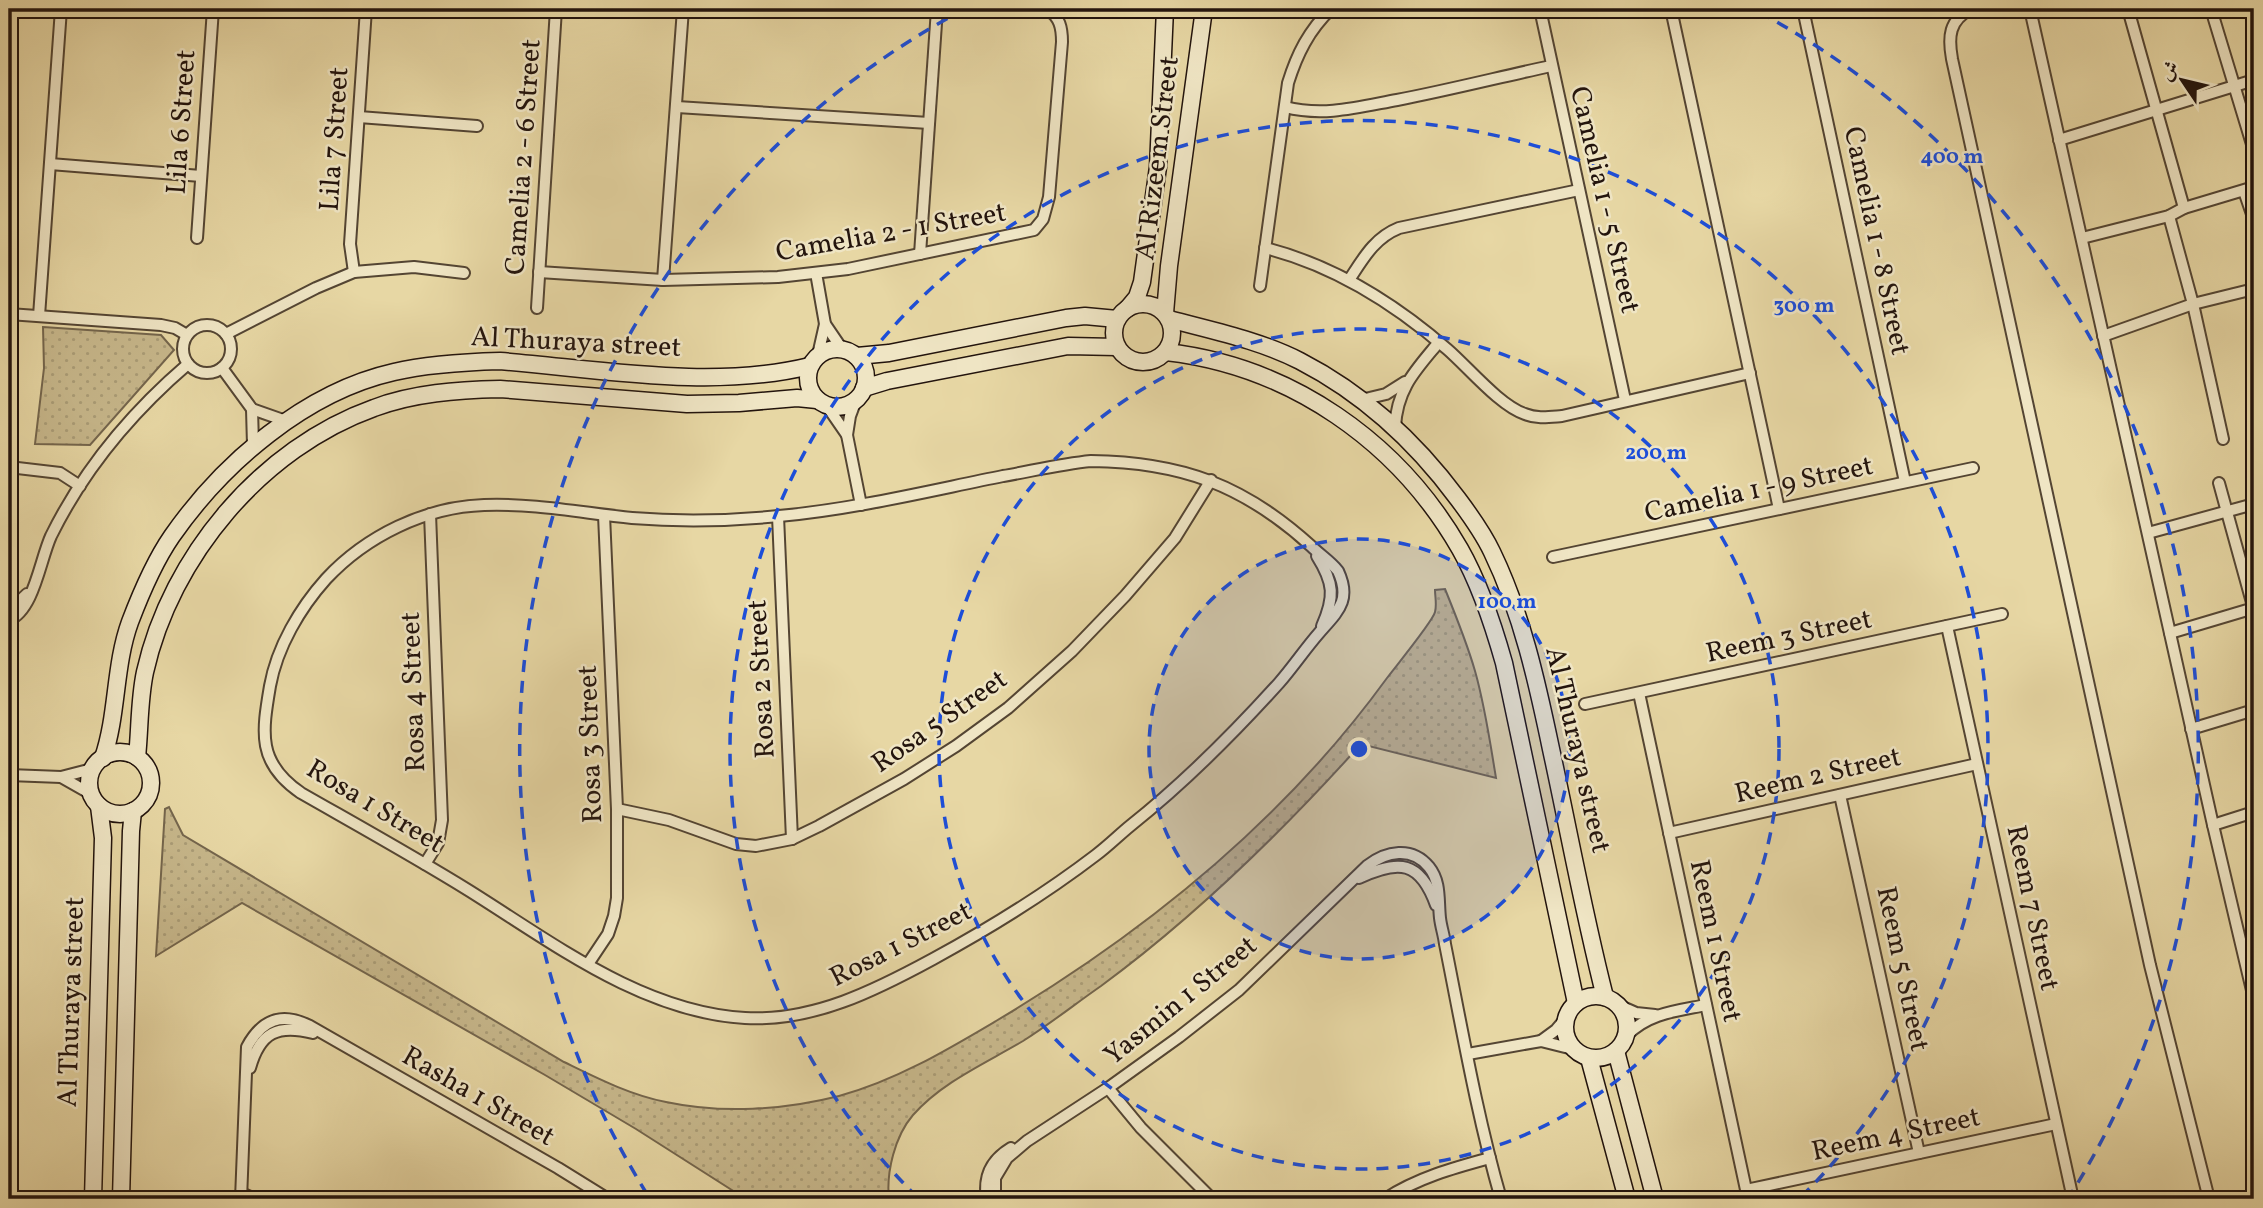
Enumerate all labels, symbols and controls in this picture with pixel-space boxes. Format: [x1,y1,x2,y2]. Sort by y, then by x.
street label: Camelia 2 - 6 Street [496,38,552,276]
north arrow [2148,46,2218,116]
street label: Lila 6 Street [157,48,207,196]
street label: Al Rizeem Street [1126,54,1190,262]
text: ش [2154,56,2186,87]
street label: Lila 7 Street [311,66,359,212]
street label: Camelia 1 - 5 Street [1559,83,1649,317]
street label: Camelia 1 - 8 Street [1833,123,1919,359]
text: 400 m [1921,143,1983,172]
street label: Camelia 2 - 1 Street [773,194,1009,272]
text: 300 m [1774,292,1834,321]
street label: Al Thuraya street [470,318,682,368]
text: 200 m [1625,439,1687,468]
street label: Camelia 1 - 9 Street [1641,447,1877,533]
text: 100 m [1477,588,1537,617]
street label: Rosa 2 Street [738,599,786,759]
street label: Reem 3 Street [1702,600,1876,674]
street label: Rosa 4 Street [392,611,436,773]
street label: Al Thuraya street [1534,643,1620,857]
street label: Rosa 5 Street [864,661,1016,783]
street label: Rosa 3 Street [569,664,613,824]
centre of rings [1347,737,1371,761]
street label: Reem 2 Street [1731,738,1905,814]
street label: Rosa 1 Street [299,750,451,864]
street label: Reem 7 Street [1995,822,2069,994]
street label: Reem 1 Street [1679,856,1751,1026]
street label: Reem 5 Street [1865,883,1939,1055]
street label: Rosa 1 Street [823,892,979,998]
street label: Al Thuraya street [49,896,95,1108]
street label: Yasmin 1 Street [1096,927,1266,1075]
street label: Rasha 1 Street [394,1037,562,1157]
street label: Reem 4 Street [1808,1098,1984,1172]

